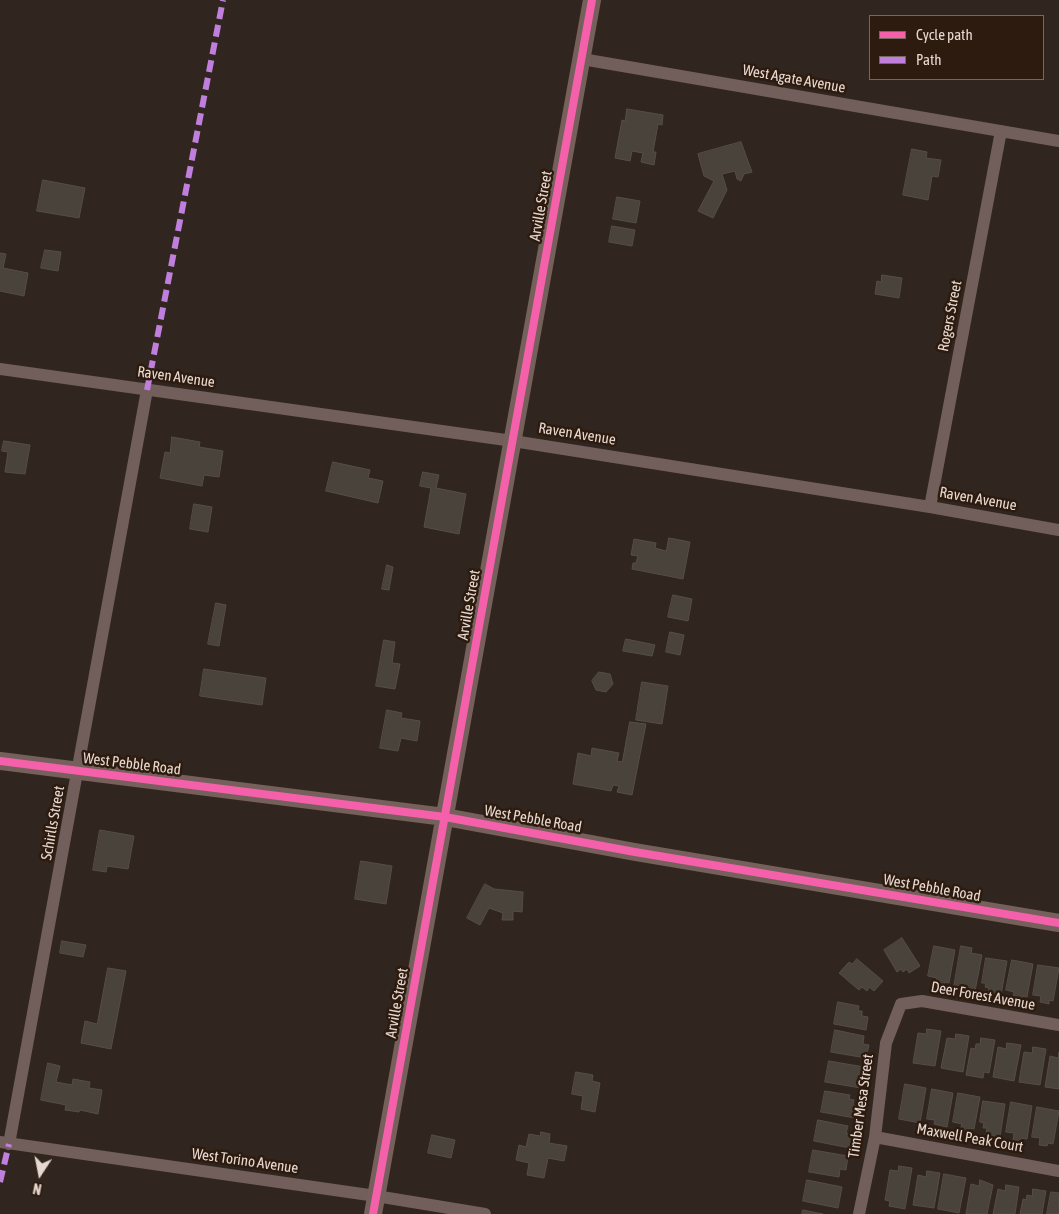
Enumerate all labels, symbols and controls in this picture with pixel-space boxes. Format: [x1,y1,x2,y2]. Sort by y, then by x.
legend [869,15,1044,80]
text: Cycle path [916,26,973,43]
text: Path [916,51,942,68]
street label: West Agate Avenue [741,61,847,97]
street label: Arville Street [526,169,556,243]
street label: Rogers Street [934,279,966,353]
street label: Raven Avenue [136,363,216,391]
street label: Raven Avenue [537,419,617,449]
street label: Raven Avenue [938,483,1018,515]
street label: Arville Street [454,568,484,642]
street label: West Pebble Road [82,749,182,779]
street label: Schirlls Street [38,784,68,862]
street label: West Pebble Road [483,802,583,836]
street label: West Pebble Road [882,871,982,905]
street label: Arville Street [382,966,412,1040]
street label: Deer Forest Avenue [929,978,1037,1014]
street label: Timber Mesa Street [845,1053,877,1159]
street label: Maxwell Peak Court [915,1120,1025,1156]
street label: West Torino Avenue [191,1145,299,1177]
north arrow [15,1149,65,1199]
text: N [32,1180,43,1197]

